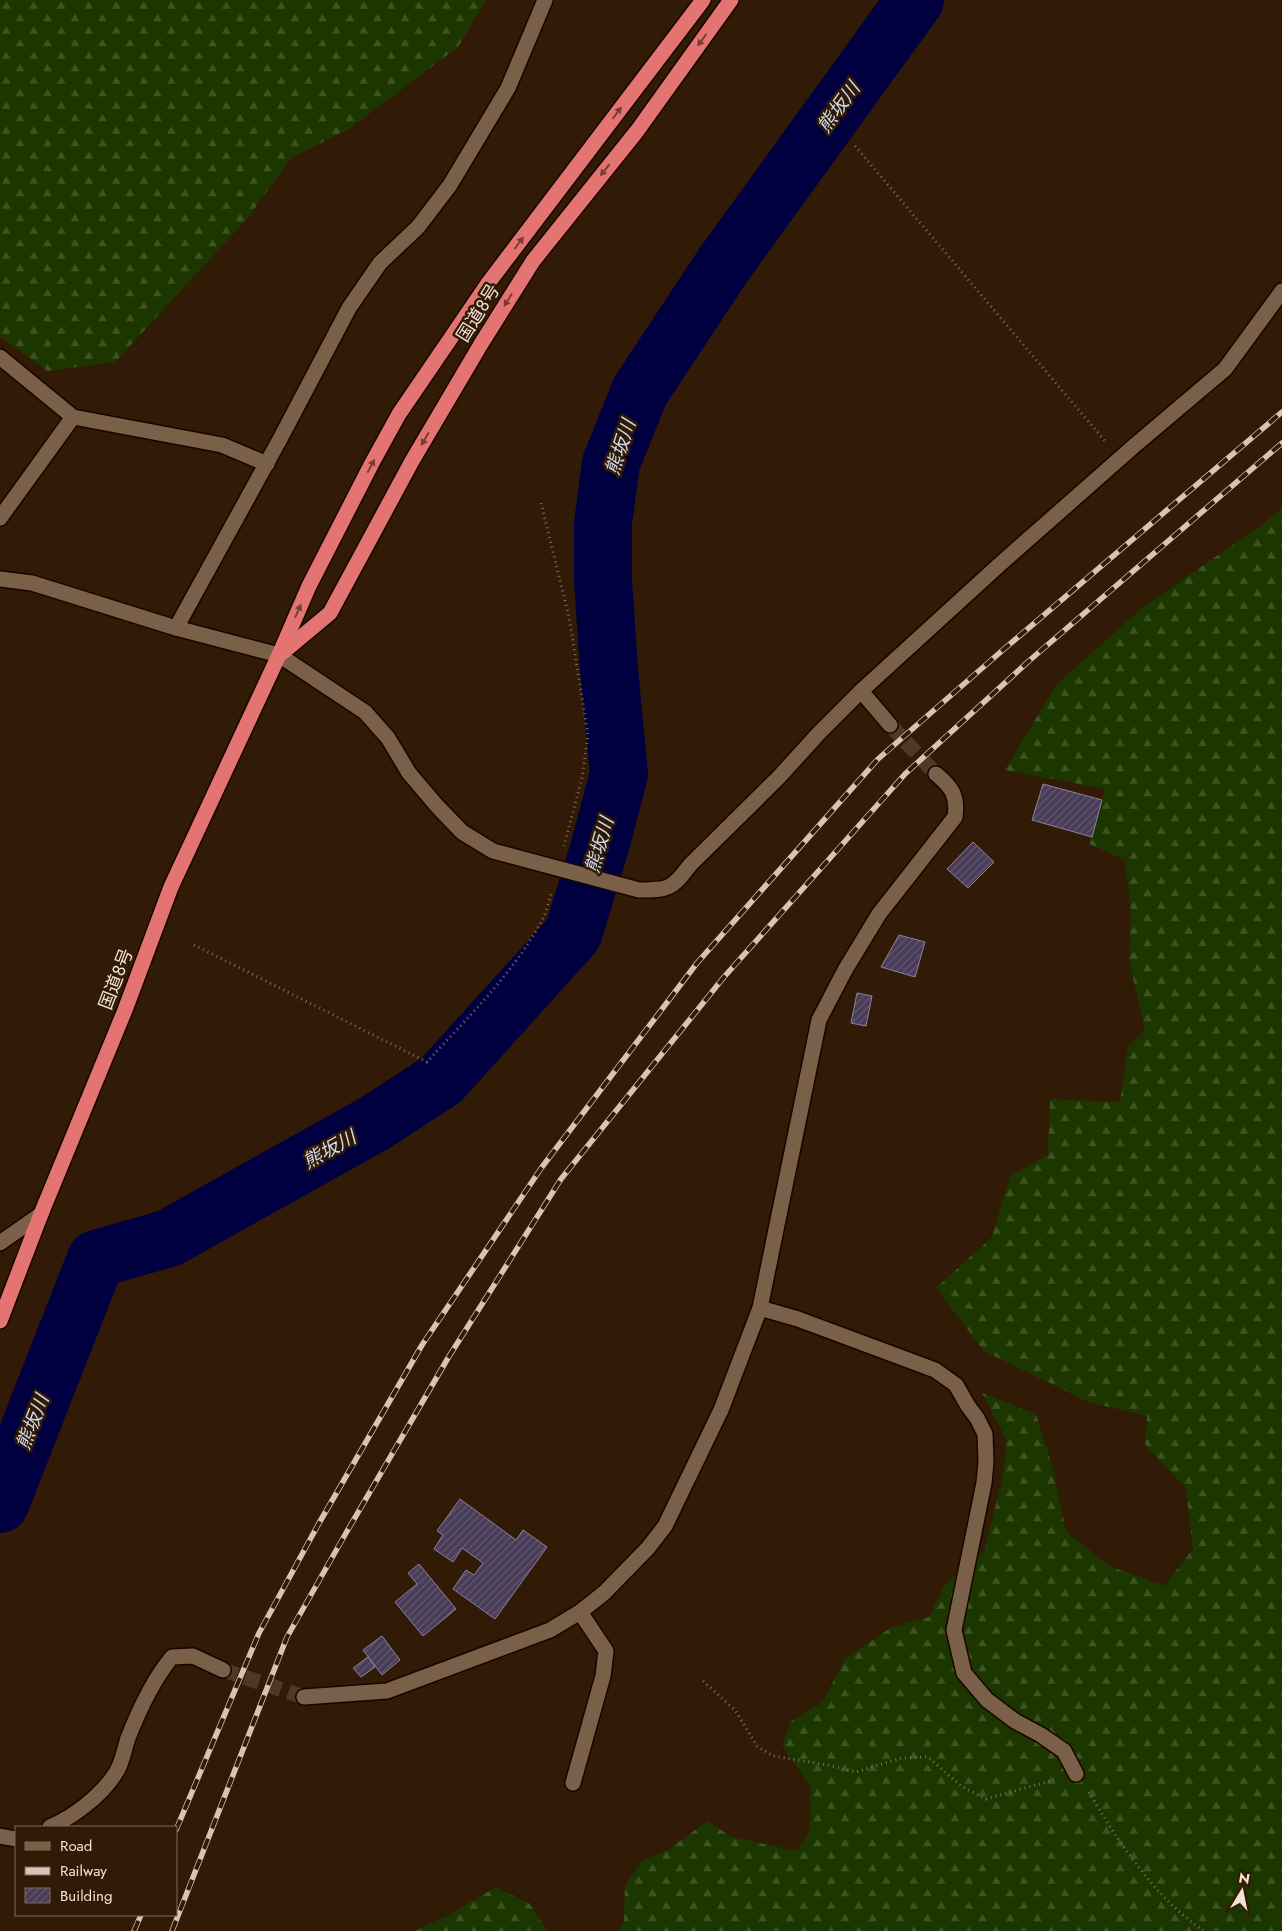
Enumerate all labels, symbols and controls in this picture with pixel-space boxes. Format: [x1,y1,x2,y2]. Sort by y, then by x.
one-way arrow [697,33,707,47]
water label: 熊坂川 [811,75,867,138]
one-way arrow [612,106,622,120]
one-way arrow [600,163,611,176]
one-way arrow [513,237,524,250]
street label: 国道8号 [450,279,506,347]
one-way arrow [504,293,513,307]
water label: 熊坂川 [599,414,643,478]
one-way arrow [420,433,429,446]
one-way arrow [367,458,375,473]
one-way arrow [295,604,303,618]
water label: 熊坂川 [579,812,621,876]
street label: 国道8号 [92,945,140,1013]
water label: 熊坂川 [298,1123,362,1175]
water label: 熊坂川 [10,1389,56,1454]
legend [15,1826,178,1916]
text: Road [60,1835,92,1857]
text: Railway [60,1860,107,1882]
north arrow [1217,1866,1267,1916]
text: N [1237,1867,1251,1889]
text: Building [60,1885,112,1907]

